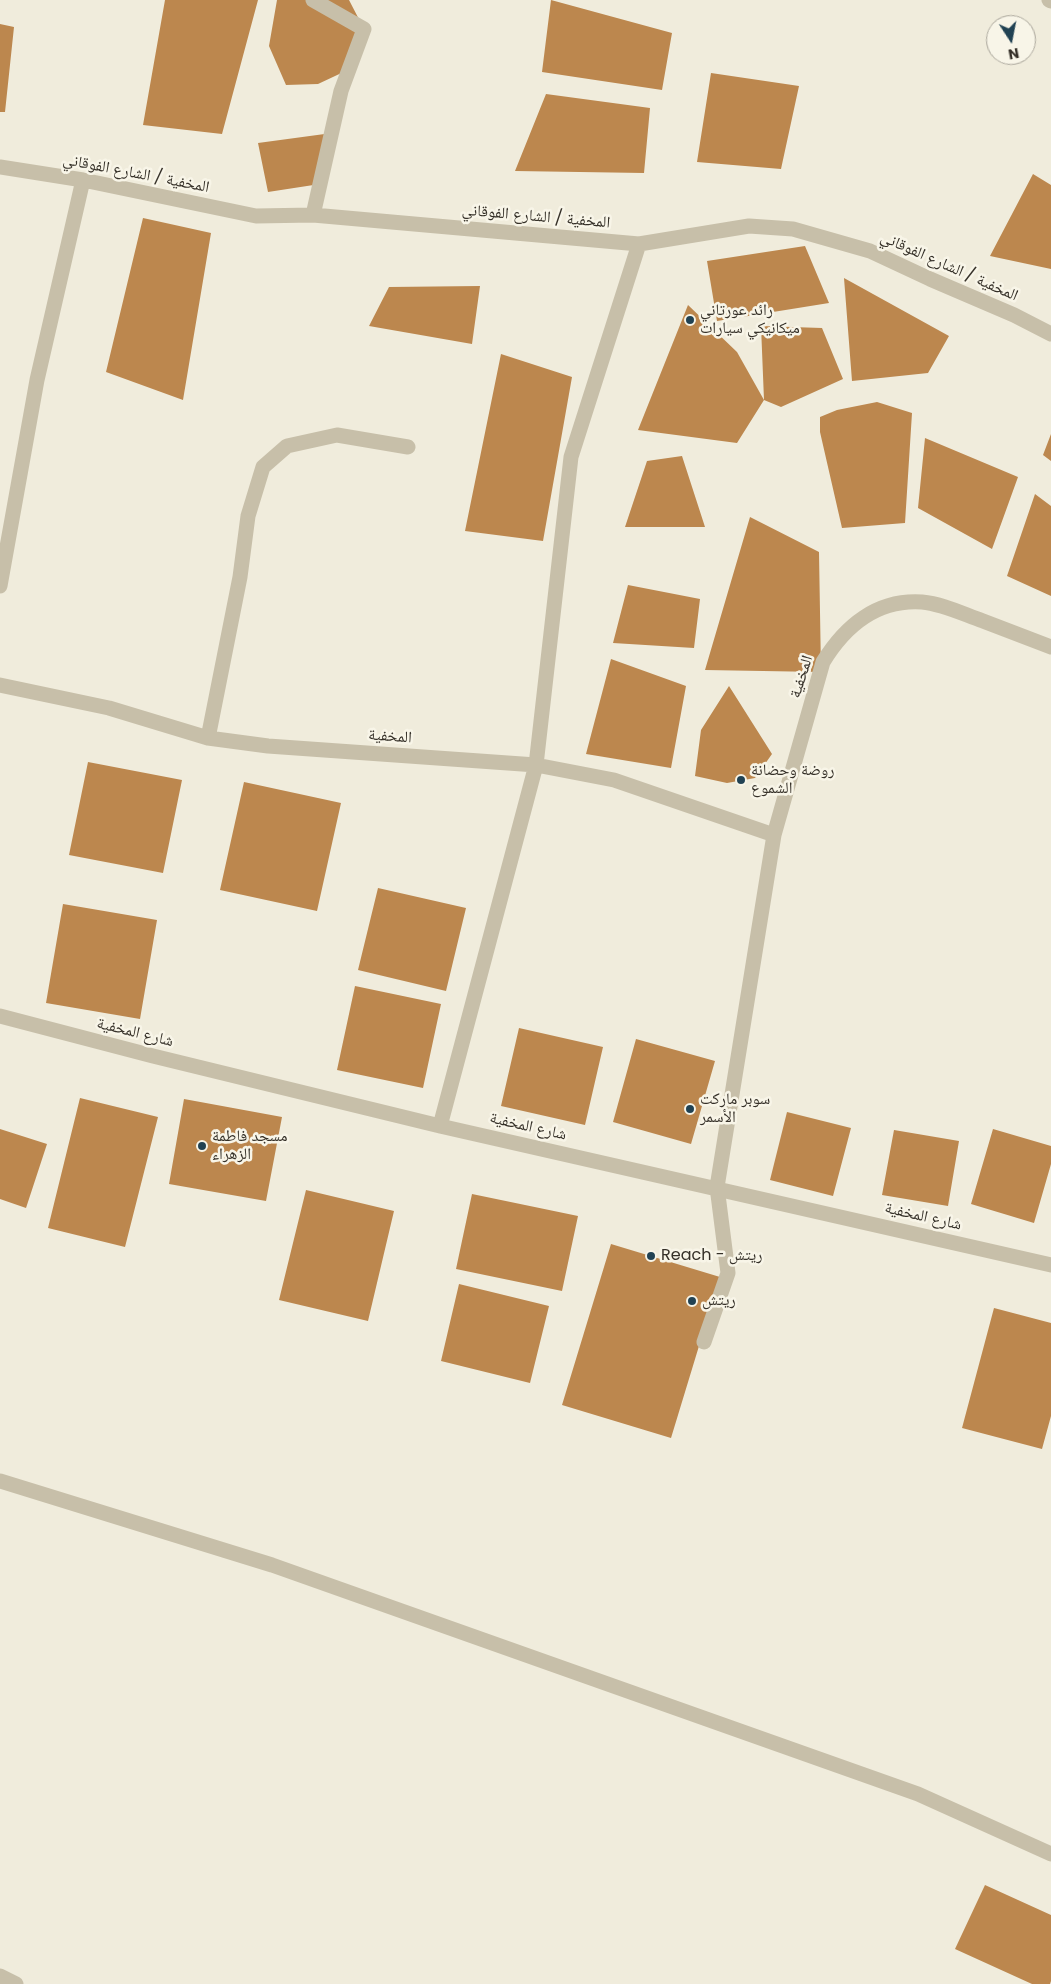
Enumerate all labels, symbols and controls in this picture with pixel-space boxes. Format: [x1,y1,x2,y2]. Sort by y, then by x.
north arrow [986,15,1036,65]
text: N [1007,43,1021,65]
street label: المخفية / الشارع الفوقاني [61,150,211,198]
street label: المخفية / الشارع الفوقاني [461,201,611,233]
street label: المخفية / الشارع الفوقاني [877,228,1021,306]
place label: رائد عورتاني ميكانيكي سيارات [700,301,800,339]
marker: رائد عورتاني ميكانيكي سيارات [684,314,696,326]
street label: المخفية [786,653,818,701]
street label: المخفية [368,726,412,748]
place label: روضة وحضانة الشموع [751,761,835,799]
marker: روضة وحضانة الشموع [735,774,747,786]
street label: شارع المخفية [95,1014,175,1052]
place label: سوبر ماركت الأسمر [700,1090,770,1128]
marker: سوبر ماركت الأسمر [684,1103,696,1115]
street label: شارع المخفية [488,1109,568,1145]
place label: مسجد فاطمة الزهراء [212,1127,288,1165]
marker: مسجد فاطمة الزهراء [196,1140,208,1152]
street label: شارع المخفية [883,1199,963,1235]
place label: Reach - ريتش [661,1246,762,1266]
marker: Reach - ريتش [645,1250,657,1262]
place label: ريتش [702,1291,736,1311]
marker: ريتش [686,1295,698,1307]

